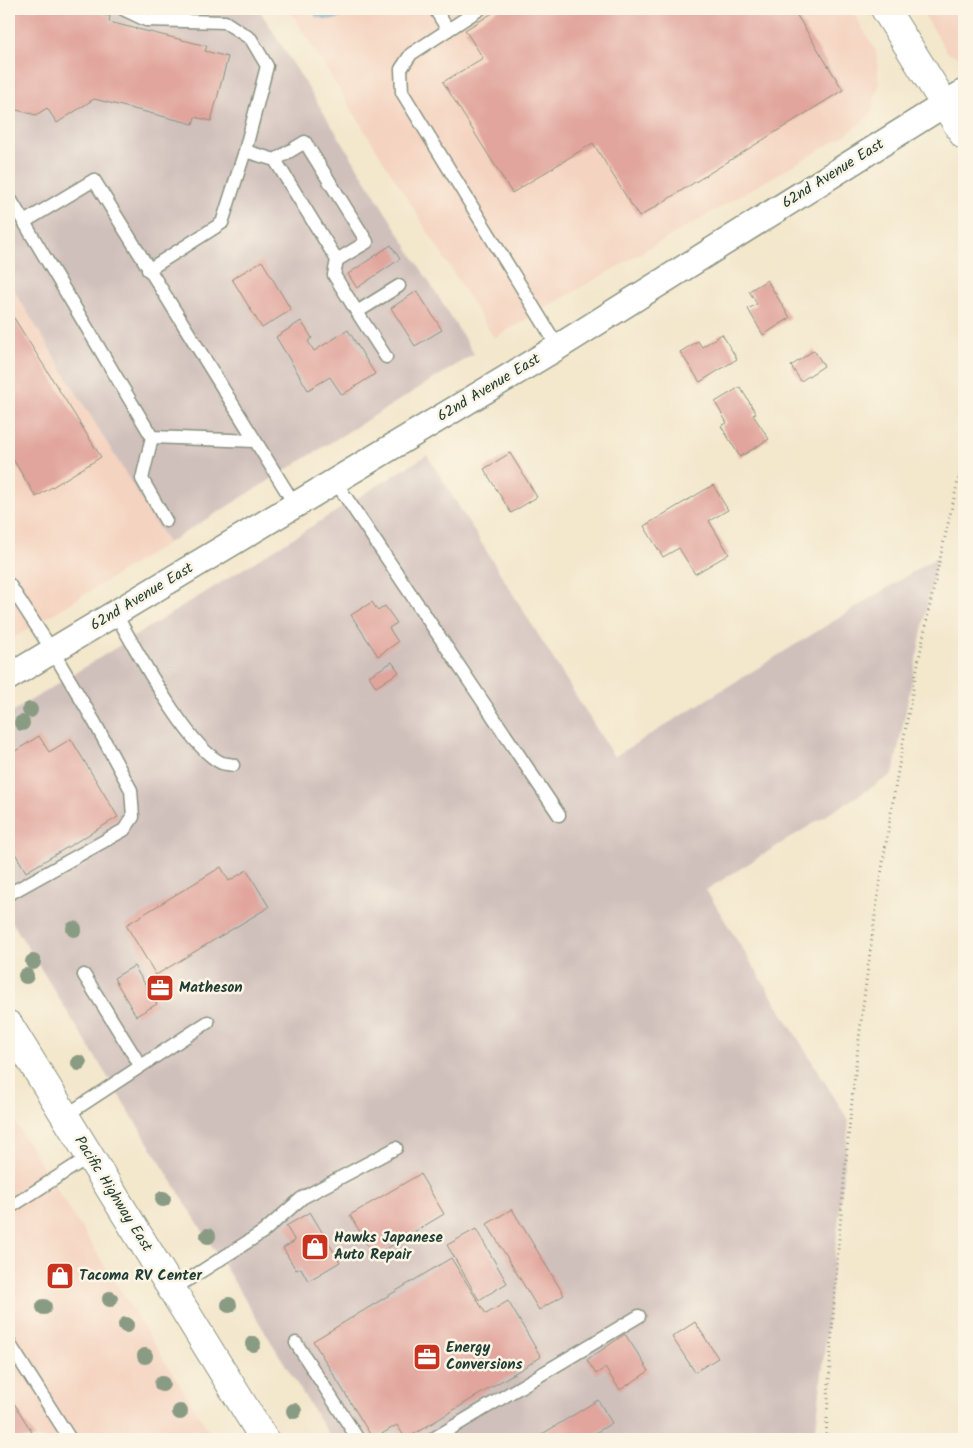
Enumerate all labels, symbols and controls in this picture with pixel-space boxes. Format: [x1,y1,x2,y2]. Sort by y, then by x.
street label: 62nd Avenue East [777,133,889,215]
street label: 62nd Avenue East [433,348,545,428]
street label: 62nd Avenue East [86,557,198,637]
office icon: Matheson [145,973,175,1003]
place label: Matheson [179,976,243,1000]
street label: Pacific Highway East [68,1131,159,1257]
place label: Hawks Japanese Auto Repair [334,1226,444,1267]
shop icon: Hawks Japanese Auto Repair [300,1232,330,1262]
shop icon: Tacoma RV Center [45,1261,75,1291]
place label: Tacoma RV Center [79,1264,202,1288]
place label: Energy Conversions [446,1336,523,1377]
office icon: Energy Conversions [412,1342,442,1372]

